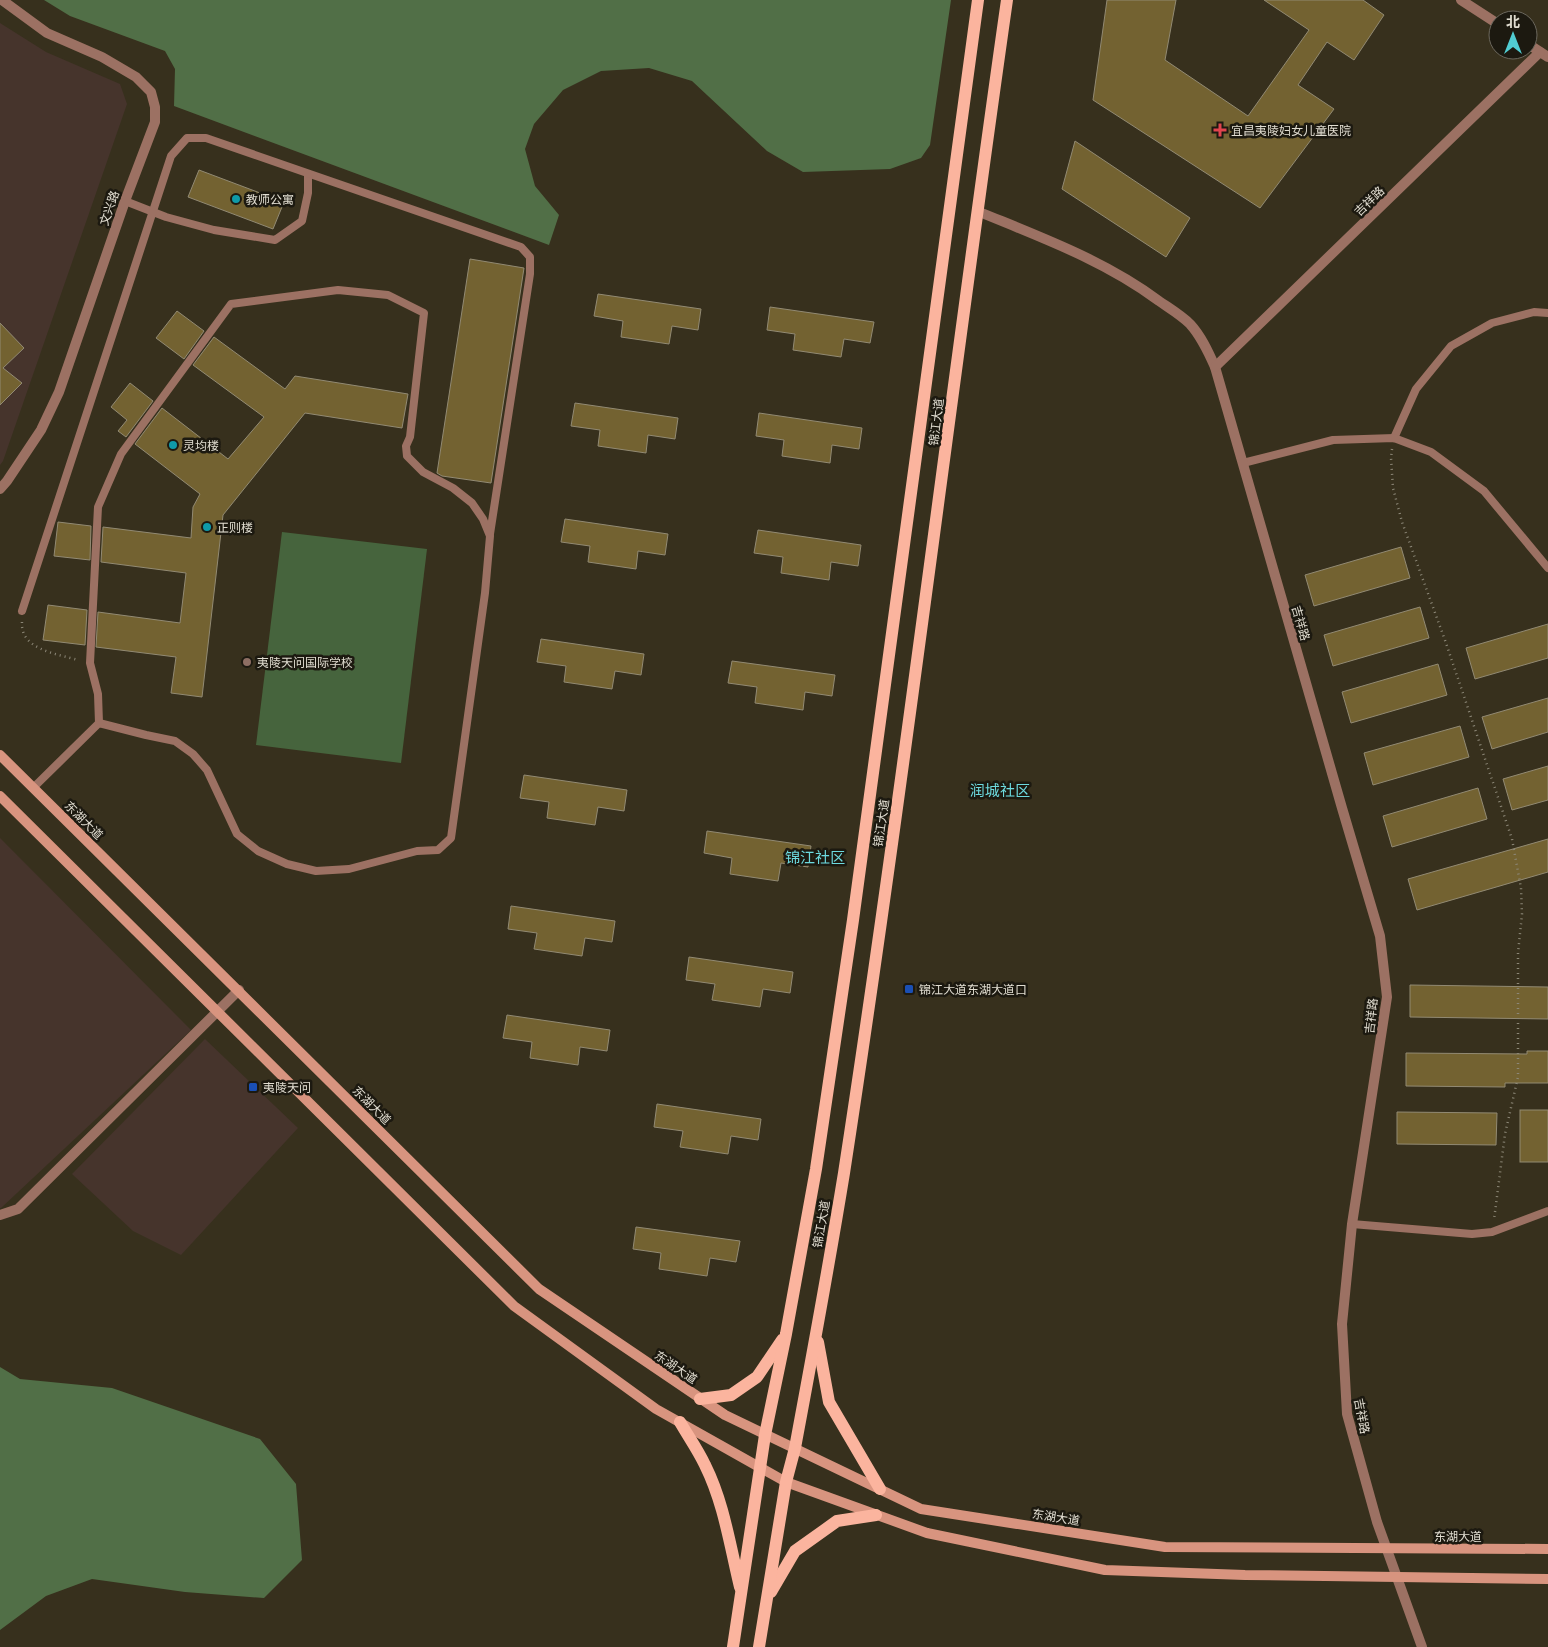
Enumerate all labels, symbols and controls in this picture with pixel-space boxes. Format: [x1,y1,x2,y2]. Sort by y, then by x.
north arrow [1488,10,1538,60]
text: 北 [1506,13,1520,31]
marker: 宜昌夷陵妇女儿童医院 [1213,123,1227,137]
place label: 宜昌夷陵妇女儿童医院 [1231,123,1351,138]
street label: 吉祥路 [1351,183,1387,219]
street label: 文兴路 [96,189,122,227]
place label: 教师公寓 [246,192,294,207]
marker: 教师公寓 [230,193,242,205]
street label: 锦江大道 [926,397,946,447]
place label: 灵均楼 [183,438,219,453]
marker: 灵均楼 [167,439,179,451]
place label: 正则楼 [217,520,253,535]
marker: 正则楼 [201,521,213,533]
street label: 吉祥路 [1289,604,1313,642]
place label: 夷陵天问国际学校 [257,655,353,670]
marker: 夷陵天问国际学校 [241,656,253,668]
district label: 润城社区 [970,781,1030,800]
street label: 东湖大道 [62,798,106,842]
street label: 锦江大道 [870,798,892,848]
district label: 锦江社区 [785,848,845,867]
place label: 锦江大道东湖大道口 [919,982,1027,997]
marker: 锦江大道东湖大道口 [903,983,915,995]
street label: 吉祥路 [1362,997,1380,1035]
place label: 夷陵天问 [263,1080,311,1095]
marker: 夷陵天问 [247,1081,259,1093]
street label: 东湖大道 [350,1083,394,1127]
street label: 锦江大道 [809,1199,833,1249]
street label: 东湖大道 [652,1347,700,1387]
street label: 吉祥路 [1351,1397,1373,1435]
street label: 东湖大道 [1031,1506,1081,1528]
street label: 东湖大道 [1434,1529,1482,1544]

